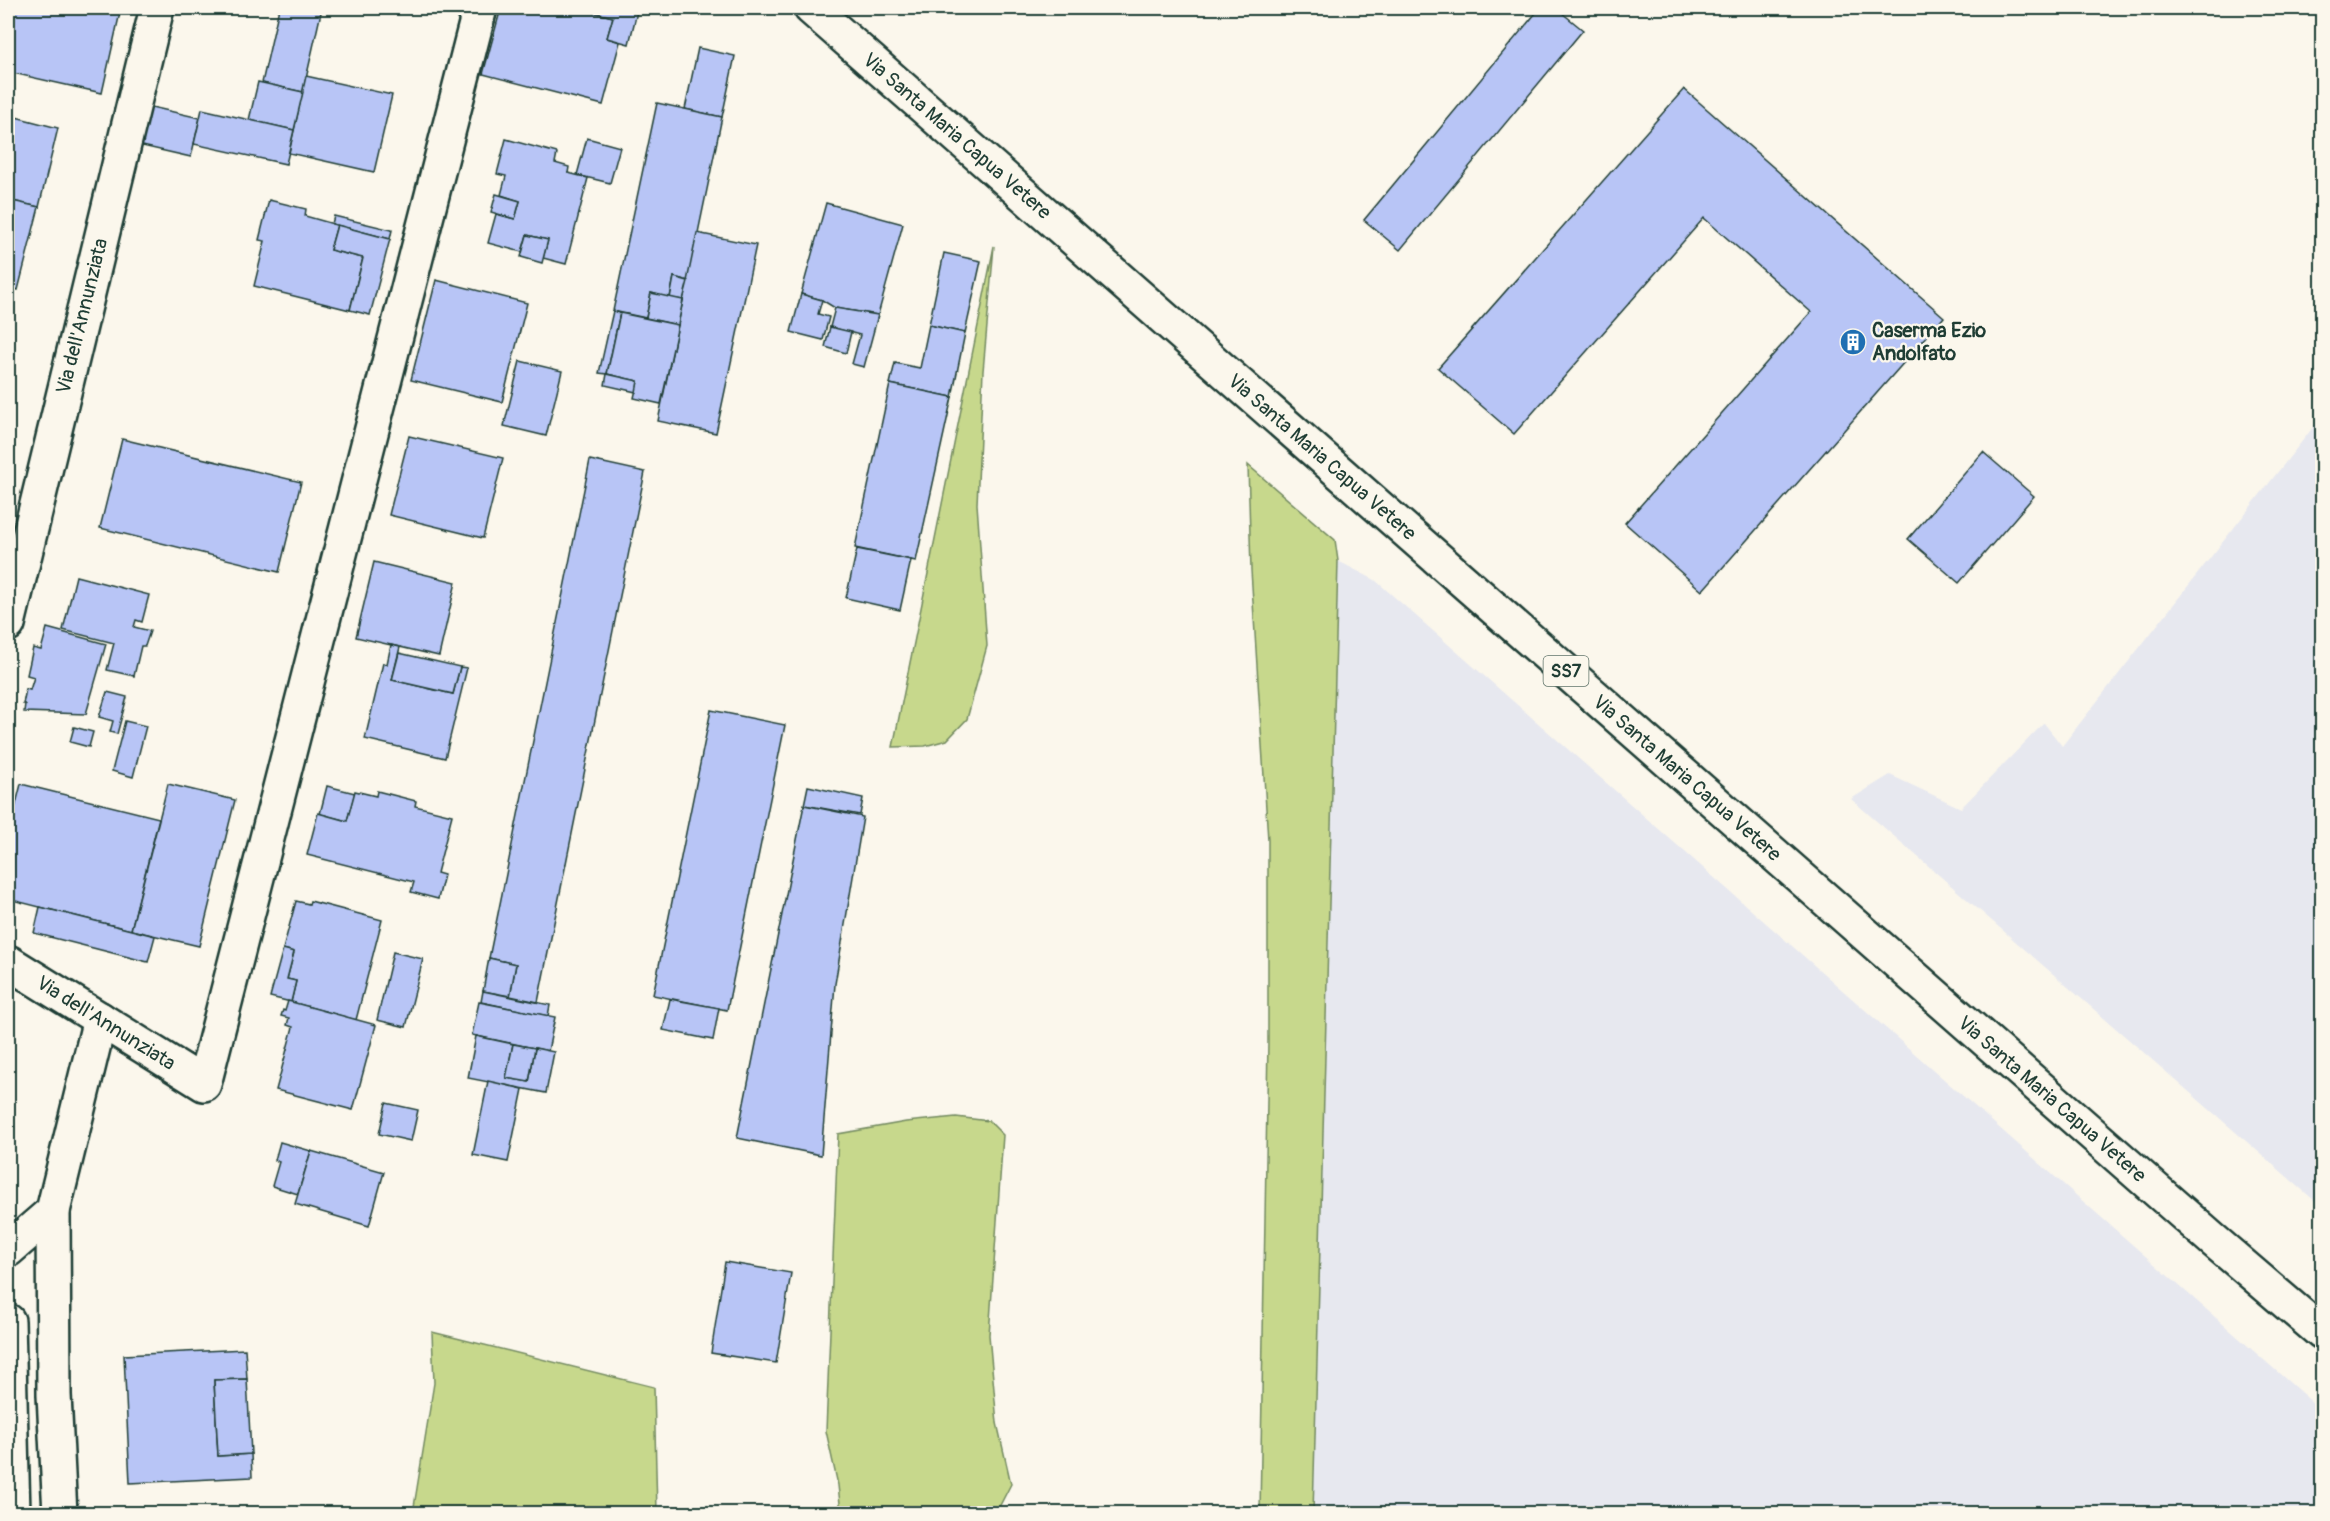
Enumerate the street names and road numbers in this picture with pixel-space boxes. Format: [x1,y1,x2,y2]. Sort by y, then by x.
street label: Via Santa Maria Capua Vetere [858,47,1056,225]
street label: Via dell'Annunziata [51,236,113,396]
street label: Via Santa Maria Capua Vetere [1223,368,1421,546]
road number: SS7 [1544,656,1588,686]
street label: Via Santa Maria Capua Vetere [1588,689,1786,867]
street label: Via dell'Annunziata [32,970,180,1076]
street label: Via Santa Maria Capua Vetere [1953,1010,2151,1188]

